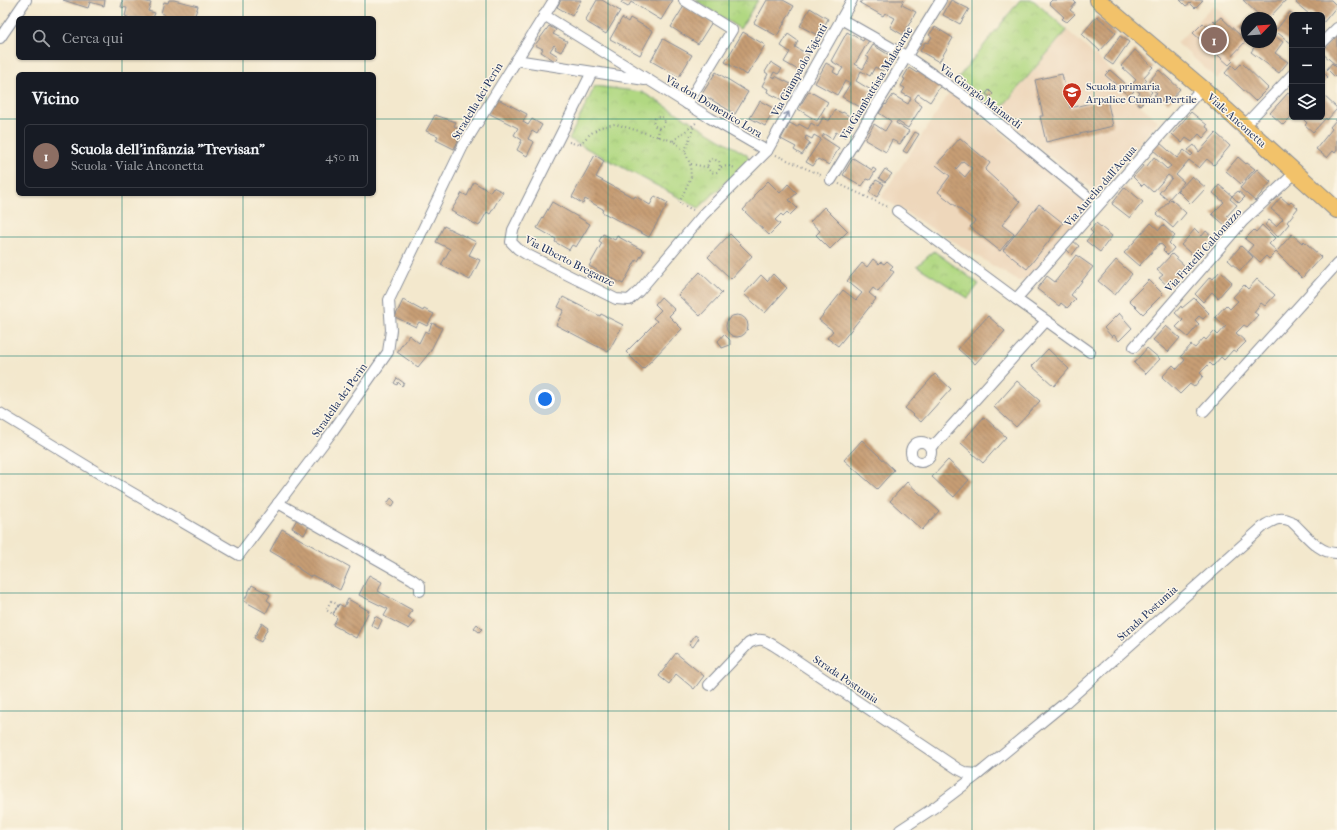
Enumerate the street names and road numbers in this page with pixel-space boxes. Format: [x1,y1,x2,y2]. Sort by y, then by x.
street label: Via Giampaolo Vajenti [768,21,831,120]
street label: Via Giambattista Malacarne [837,24,916,143]
street label: Stradella dei Perin [449,60,506,142]
street label: Via Giorgio Mainardi [936,61,1025,132]
street label: Via don Domenico Lora [662,72,765,141]
street label: Viale Anconetta [1204,90,1269,151]
street label: Via Aurelio dall'Acqua [1061,142,1140,230]
street label: Via Fratelli Caldonazzo [1162,205,1245,296]
street label: Via Uberto Breganze [522,233,617,290]
street label: Stradella dei Perin [309,360,370,440]
street label: Strada Postumia [1115,582,1181,644]
street label: Strada Postumia [810,653,882,707]

